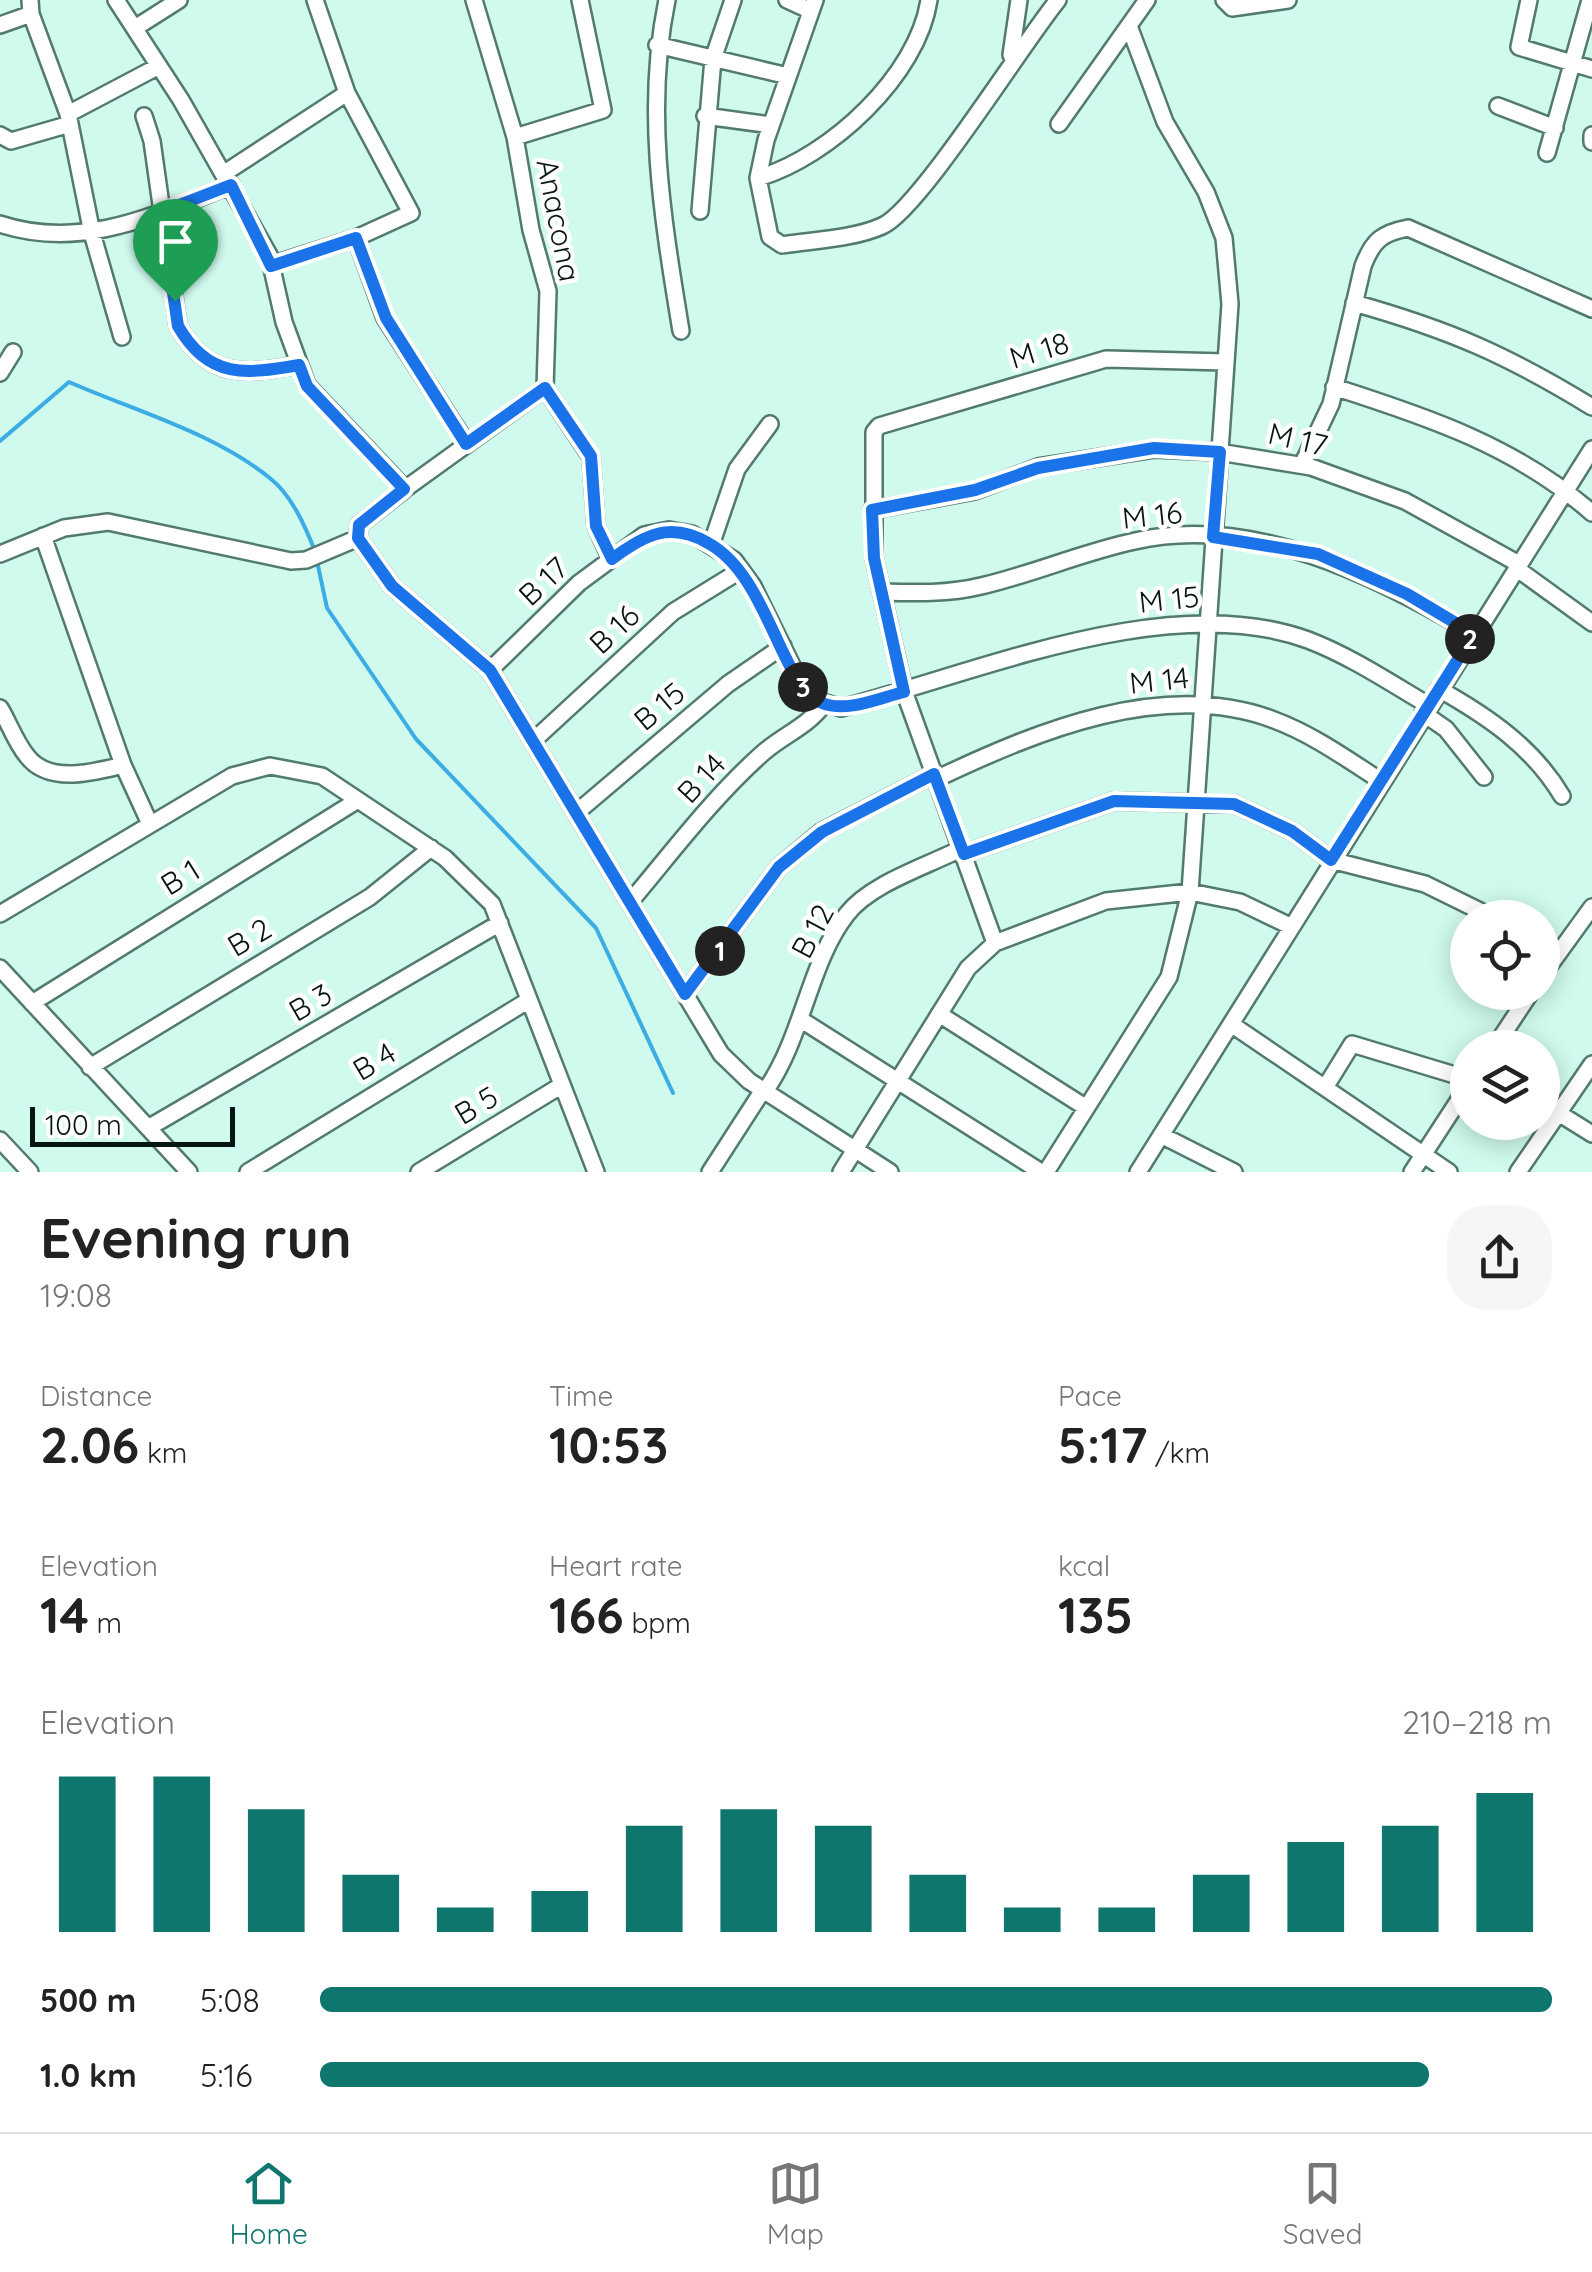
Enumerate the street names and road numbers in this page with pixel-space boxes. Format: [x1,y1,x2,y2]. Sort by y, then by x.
street label: Anacona [529,155,589,285]
street label: M 18 [1005,323,1073,377]
street label: M 17 [1265,414,1331,464]
street label: M 16 [1120,493,1184,537]
street label: B 17 [510,549,576,613]
street label: M 15 [1137,577,1201,621]
street label: B 16 [581,596,647,662]
street label: M 14 [1127,658,1191,702]
street label: B 15 [626,674,692,738]
street label: B 14 [669,745,733,811]
street label: B 1 [153,851,207,903]
street label: B 12 [782,898,842,964]
street label: B 2 [220,909,278,965]
street label: B 3 [282,975,338,1029]
street label: B 4 [346,1034,402,1088]
street label: B 5 [447,1077,505,1133]

